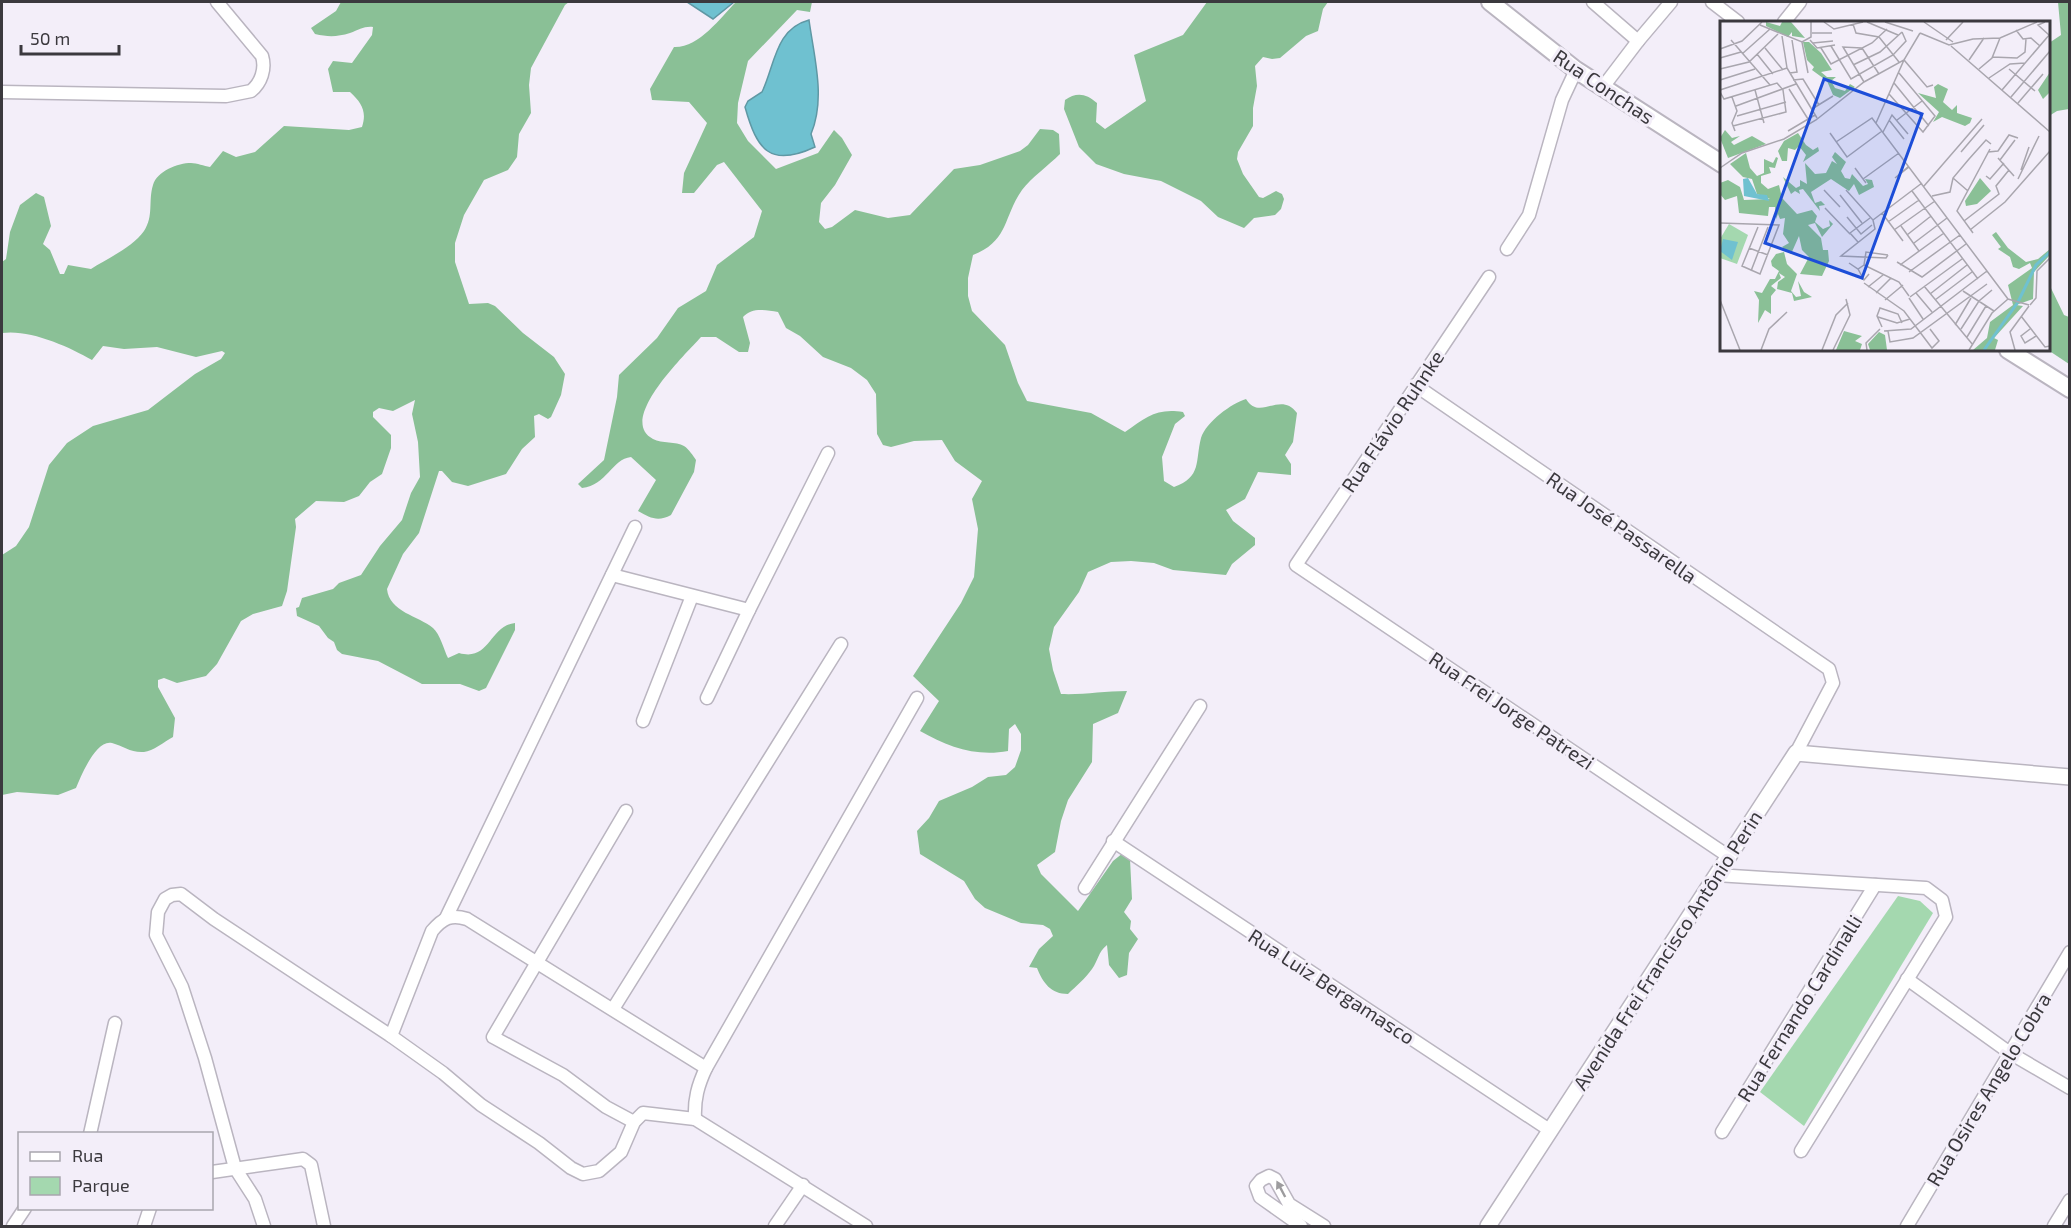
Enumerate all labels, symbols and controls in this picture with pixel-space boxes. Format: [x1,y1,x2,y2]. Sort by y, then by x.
scale bar [21,18,118,56]
inset map [1720,21,2050,351]
text: 50 m [30,27,70,49]
street label: Rua Conchas [1549,44,1659,128]
street label: Rua Flávio Ruhnke [1336,346,1448,496]
street label: Rua José Passarella [1542,466,1702,588]
street label: Rua Frei Jorge Patrezi [1425,646,1599,774]
street label: Avenida Frei Francisco Antônio Perin [1567,806,1767,1094]
street label: Rua Fernando Cardinalli [1732,910,1866,1106]
street label: Rua Luiz Bergamasco [1244,923,1420,1049]
street label: Rua Osires Angelo Cobra [1921,988,2055,1190]
legend [18,1132,213,1210]
text: Rua [72,1144,103,1166]
text: Parque [72,1174,130,1196]
one-way arrow [1276,1180,1286,1198]

